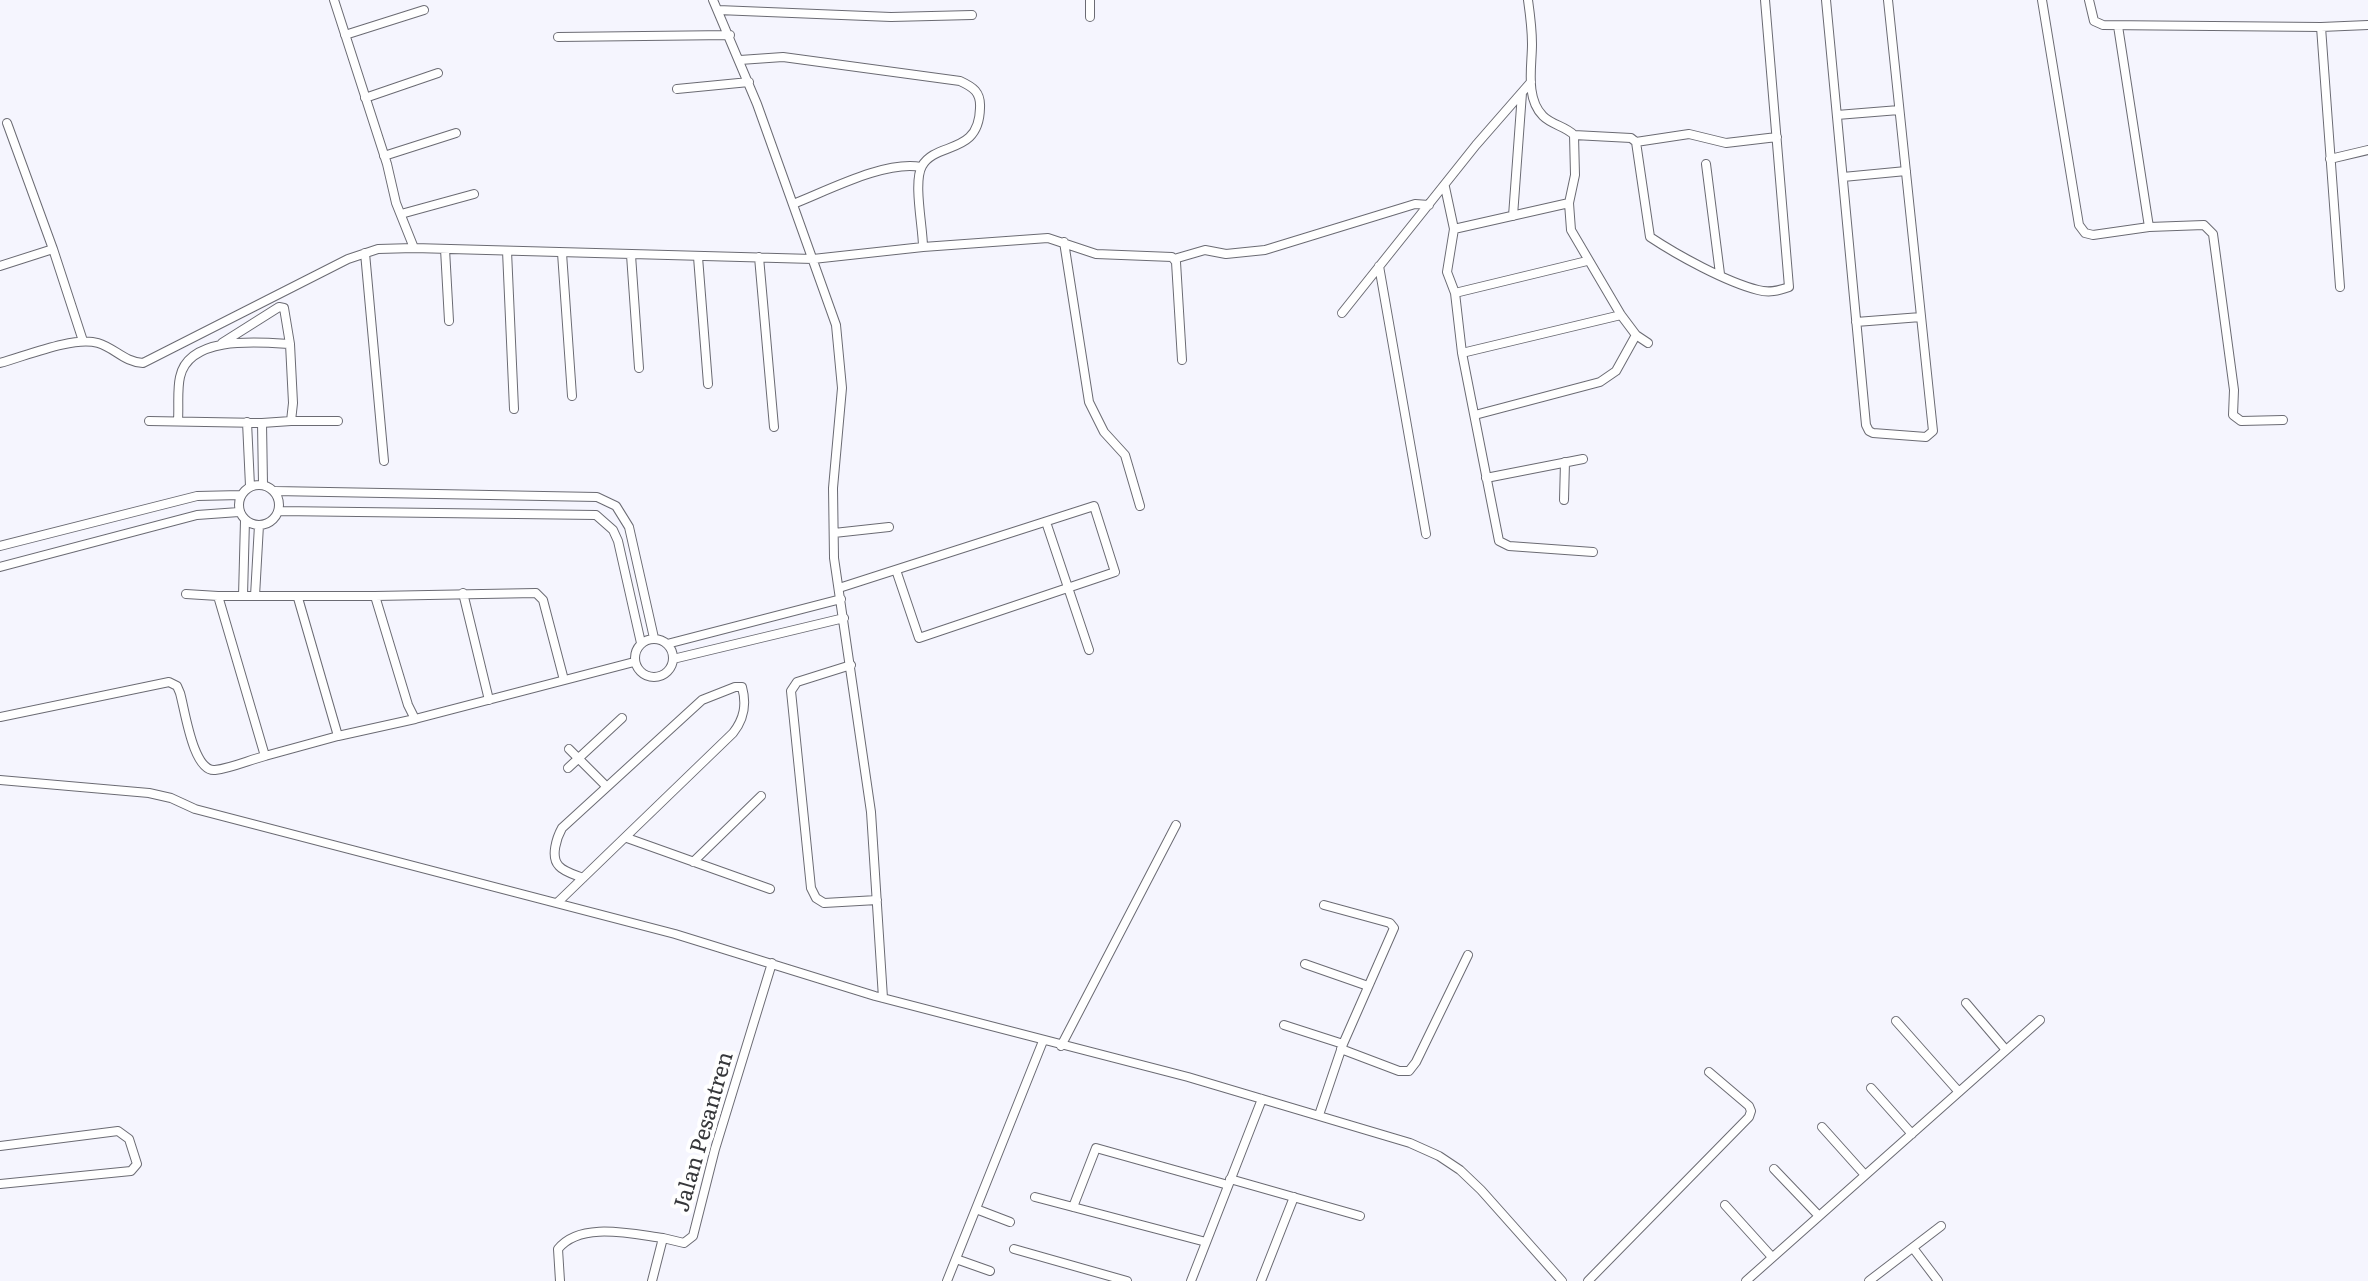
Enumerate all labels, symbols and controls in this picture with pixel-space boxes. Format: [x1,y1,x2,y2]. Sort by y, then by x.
street label: Jalan Pesantren [669,1049,739,1215]

